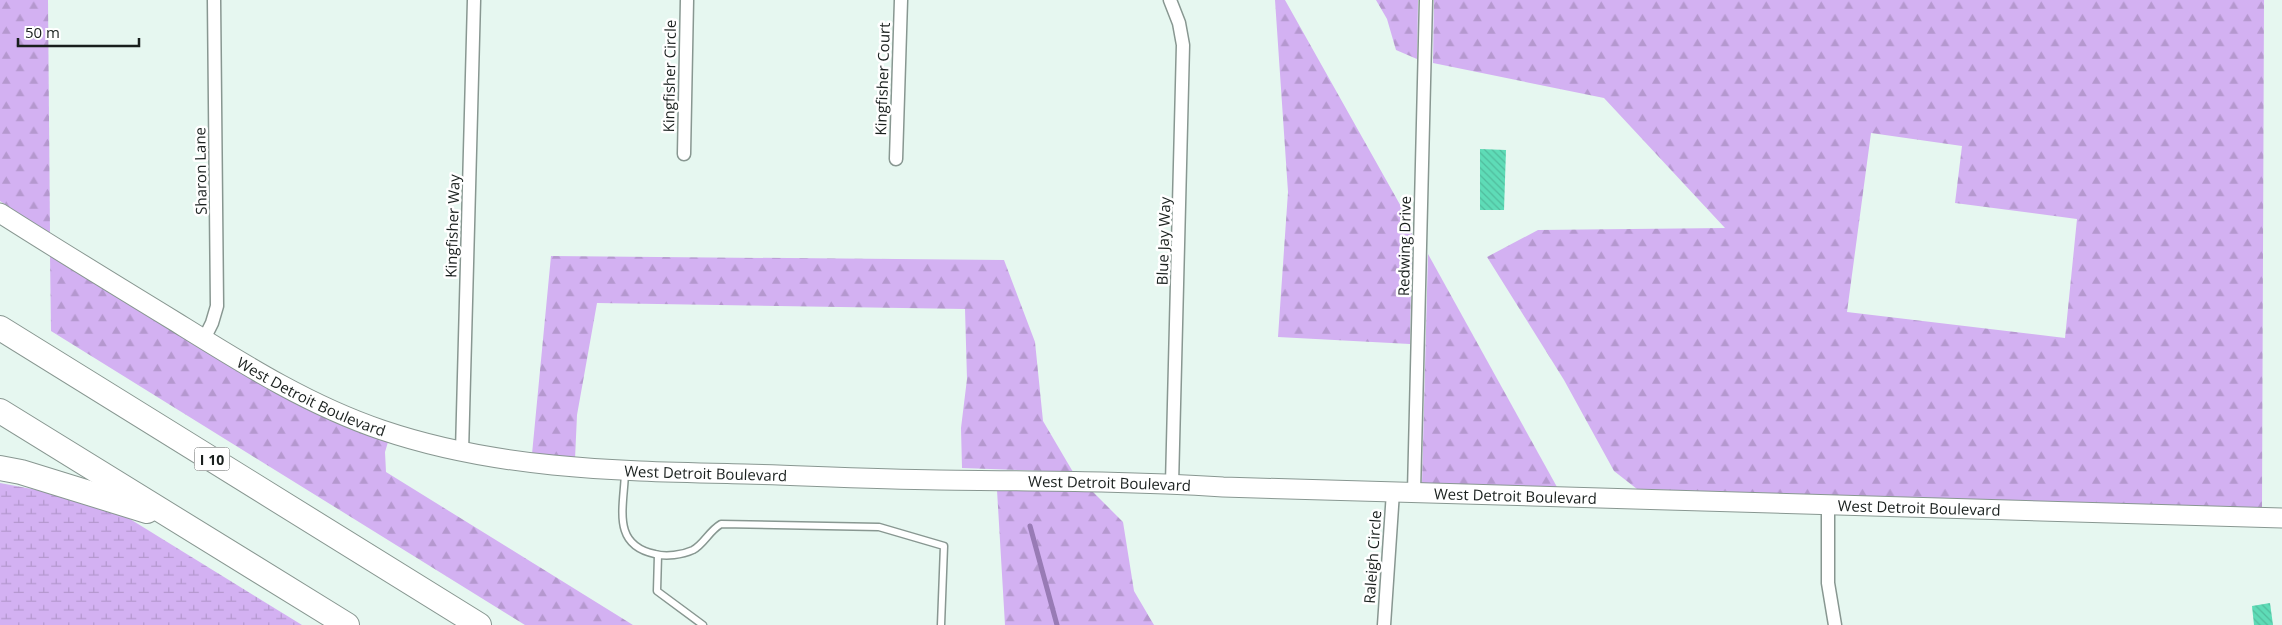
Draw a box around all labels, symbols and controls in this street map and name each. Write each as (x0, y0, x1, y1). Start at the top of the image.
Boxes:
scale bar (18, 15, 139, 47)
street label: Kingfisher Circle (658, 19, 680, 133)
text: 50 m (25, 22, 60, 42)
street label: Kingfisher Court (870, 22, 894, 136)
street label: Sharon Lane (189, 127, 211, 215)
street label: Kingfisher Way (440, 173, 464, 278)
street label: Blue Jay Way (1151, 196, 1175, 286)
street label: Redwing Drive (1393, 196, 1415, 296)
street label: West Detroit Boulevard (234, 352, 388, 441)
road number: I 10 (194, 448, 230, 470)
street label: West Detroit Boulevard (624, 460, 788, 485)
street label: West Detroit Boulevard (1028, 471, 1192, 495)
street label: West Detroit Boulevard (1434, 483, 1597, 508)
street label: West Detroit Boulevard (1837, 495, 2001, 520)
street label: Raleigh Circle (1359, 510, 1385, 604)

